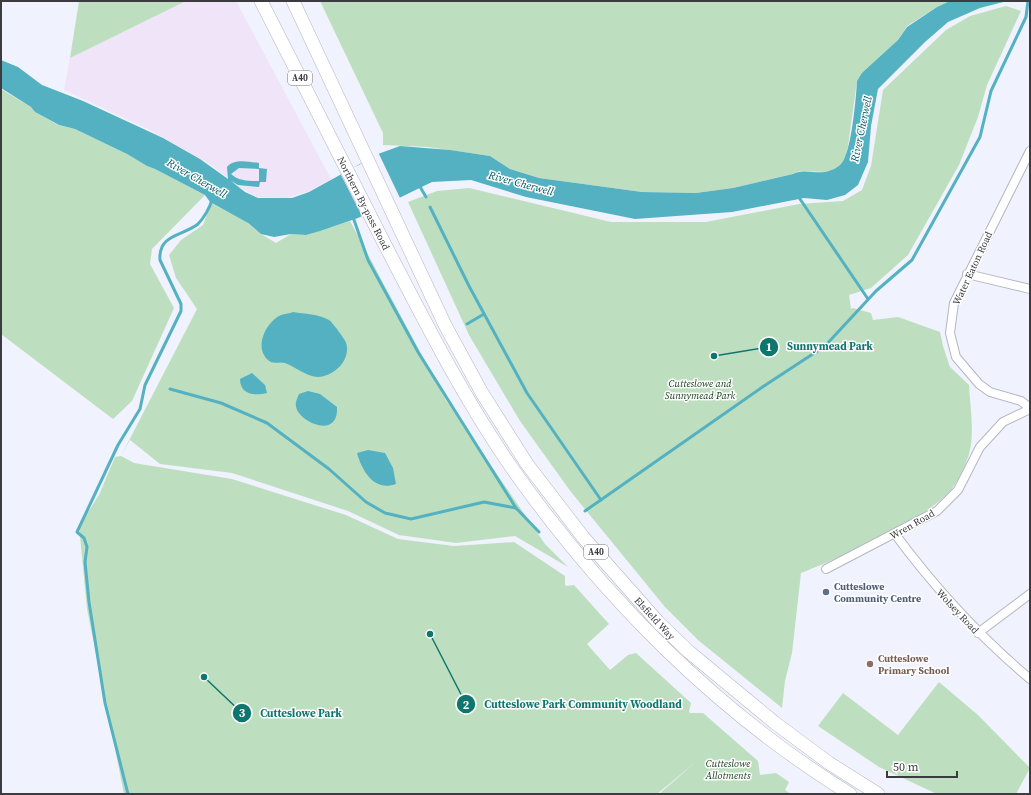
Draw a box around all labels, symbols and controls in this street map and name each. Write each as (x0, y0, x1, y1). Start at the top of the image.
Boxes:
road number: A40 (288, 71, 312, 85)
water label: River Cherwell (847, 94, 876, 164)
street label: Northern By-pass Road (334, 154, 393, 252)
water label: River Cherwell (163, 155, 230, 202)
water label: River Cherwell (486, 167, 556, 200)
street label: Water Eaton Road (950, 229, 995, 307)
callout: Sunnymead Park (759, 335, 881, 358)
text: 1 (766, 339, 772, 355)
text: Sunnymead Park (787, 339, 873, 354)
park label: Cutteslowe and Sunnymead Park (665, 377, 736, 402)
street label: Wren Road (888, 506, 937, 542)
road number: A40 (584, 545, 608, 559)
place label: Cutteslowe Community Centre (834, 580, 921, 605)
street label: Wolsey Road (934, 586, 982, 637)
marker: Cutteslowe Community Centre (821, 587, 831, 597)
street label: Elsfield Way (631, 594, 678, 643)
place label: Cutteslowe Primary School (878, 652, 950, 677)
marker: Cutteslowe Primary School (865, 659, 875, 669)
callout: Cutteslowe Park Community Woodland (456, 693, 690, 716)
text: 2 (463, 697, 470, 713)
text: Cutteslowe Park Community Woodland (484, 697, 682, 712)
callout: Cutteslowe Park (232, 701, 350, 724)
text: 3 (239, 705, 246, 721)
text: Cutteslowe Park (260, 706, 342, 721)
scale bar (887, 753, 957, 779)
park label: Cutteslowe Allotments (705, 757, 751, 782)
text: 50 m (893, 759, 919, 775)

